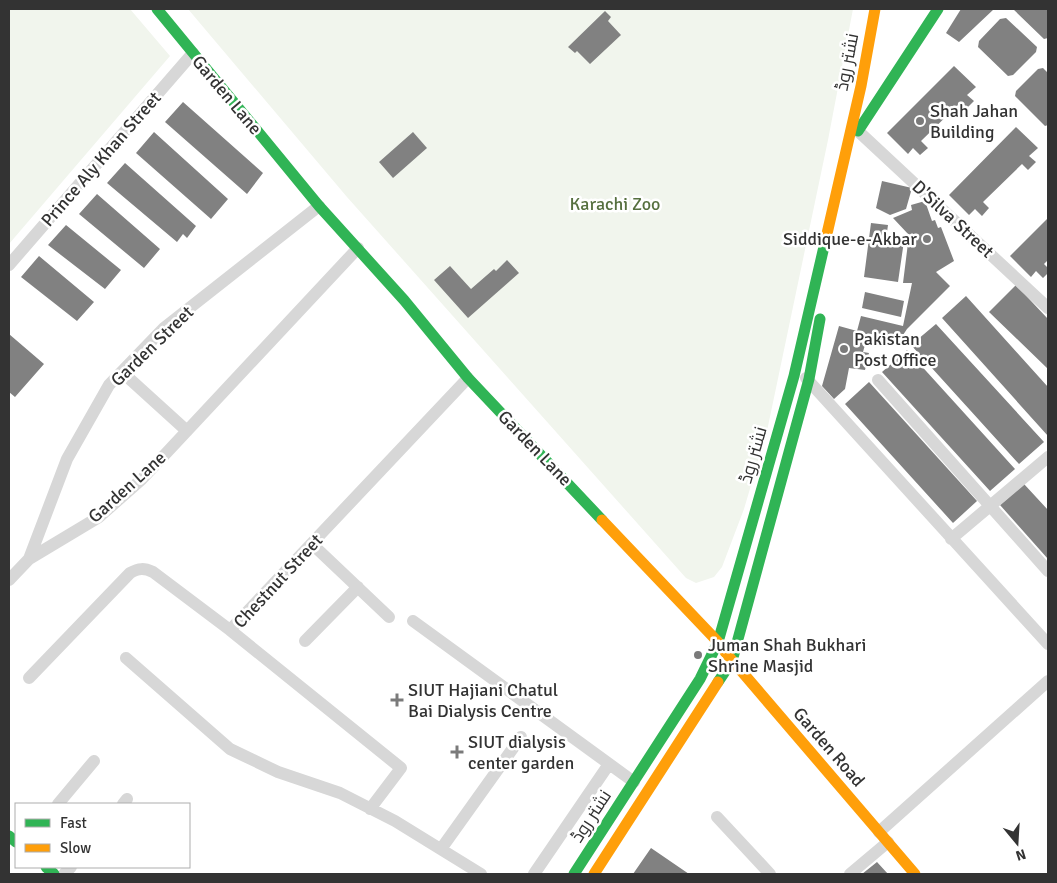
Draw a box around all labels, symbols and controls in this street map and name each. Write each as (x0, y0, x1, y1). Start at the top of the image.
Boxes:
street label: نشتر روڈ (831, 31, 863, 93)
street label: Garden Lane (188, 51, 266, 139)
street label: Prince Aly Khan Street (36, 87, 166, 231)
place label: Shah Jahan Building (930, 100, 1018, 143)
marker: Shah Jahan Building (914, 115, 926, 127)
street label: D'Silva Street (908, 176, 998, 262)
park label: Karachi Zoo (570, 193, 660, 215)
place label: Siddique-e-Akbar (783, 228, 917, 250)
marker: Siddique-e-Akbar (921, 233, 933, 245)
street label: Garden Street (106, 301, 198, 391)
place label: Pakistan Post Office (854, 328, 936, 371)
marker: Pakistan Post Office (838, 343, 850, 355)
street label: Garden Lane (494, 406, 576, 490)
street label: نشتر روڈ (734, 424, 772, 486)
street label: Garden Lane (84, 446, 170, 528)
street label: Chestnut Street (229, 529, 327, 633)
place label: Juman Shah Bukhari Shrine Masjid (708, 634, 866, 677)
marker: Juman Shah Bukhari Shrine Masjid (692, 649, 704, 661)
place label: SIUT Hajiani Chatul Bai Dialysis Centre (408, 679, 558, 722)
marker: SIUT Hajiani Chatul Bai Dialysis Centre (390, 693, 404, 707)
street label: Garden Road (789, 703, 869, 791)
place label: SIUT dialysis center garden (468, 731, 574, 774)
marker: SIUT dialysis center garden (450, 745, 464, 759)
street label: نشتر روڈ (566, 786, 616, 846)
legend (15, 803, 190, 868)
text: Fast (60, 814, 87, 832)
north arrow (992, 818, 1042, 868)
text: Slow (60, 839, 91, 857)
text: N (1014, 845, 1028, 864)

